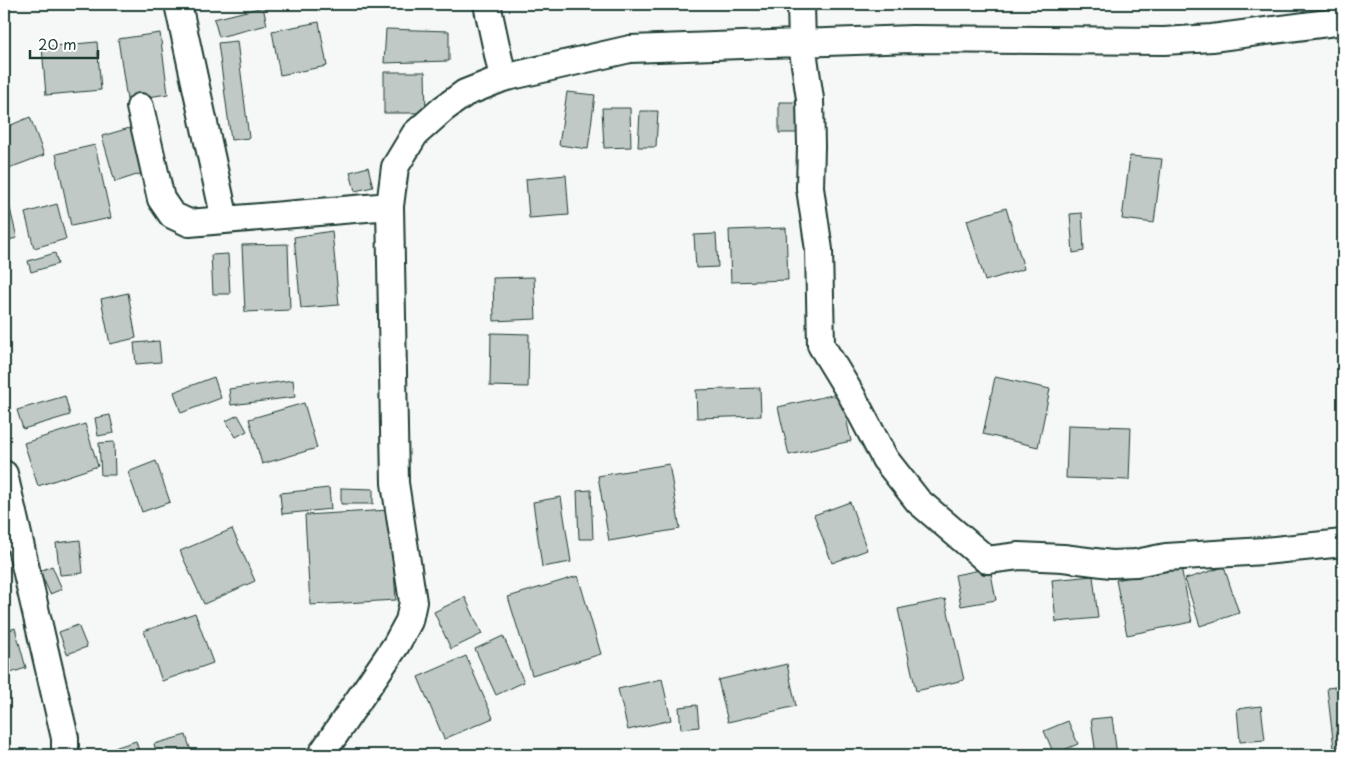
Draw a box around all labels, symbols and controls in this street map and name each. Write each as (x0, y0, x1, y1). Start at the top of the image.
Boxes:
scale bar (30, 28, 98, 60)
text: 20 m (38, 32, 77, 55)

